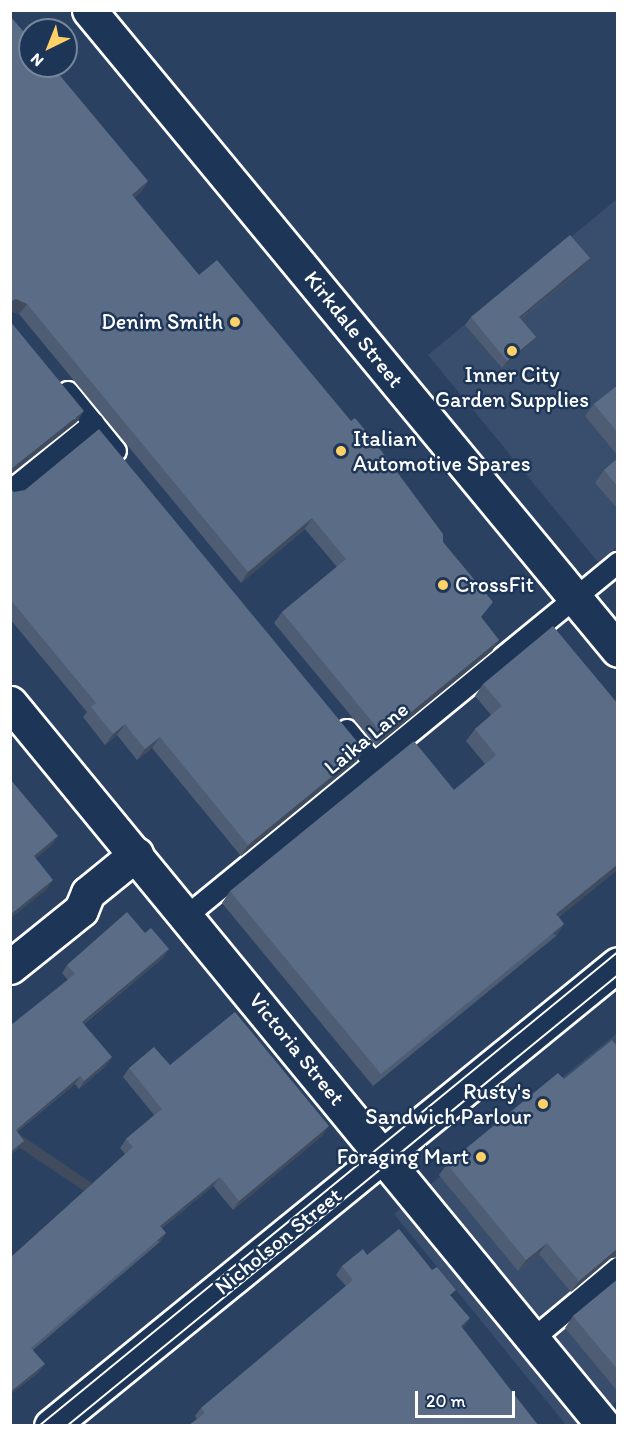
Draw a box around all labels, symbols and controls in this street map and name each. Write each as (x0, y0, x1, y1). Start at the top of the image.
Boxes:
north arrow (18, 18, 78, 78)
text: N (26, 49, 47, 71)
street label: Kirkdale Street (299, 265, 409, 393)
place label: Denim Smith (101, 309, 223, 335)
marker: Denim Smith (228, 315, 242, 329)
marker: Inner City Garden Supplies (505, 344, 519, 358)
place label: Inner City Garden Supplies (435, 361, 589, 412)
place label: Italian Automotive Spares (353, 425, 531, 476)
marker: Italian Automotive Spares (334, 444, 348, 458)
place label: CrossFit (455, 572, 534, 598)
marker: CrossFit (436, 578, 450, 592)
street label: Laika Lane (318, 696, 414, 780)
street label: Victoria Street (244, 987, 350, 1111)
place label: Rusty's Sandwich Parlour (365, 1078, 531, 1130)
marker: Rusty's Sandwich Parlour (536, 1097, 550, 1111)
place label: Foraging Mart (336, 1144, 469, 1170)
marker: Foraging Mart (474, 1150, 488, 1164)
street label: Nicholson Street (209, 1182, 347, 1300)
scale bar (418, 1379, 518, 1417)
text: 20 m (426, 1390, 466, 1412)

